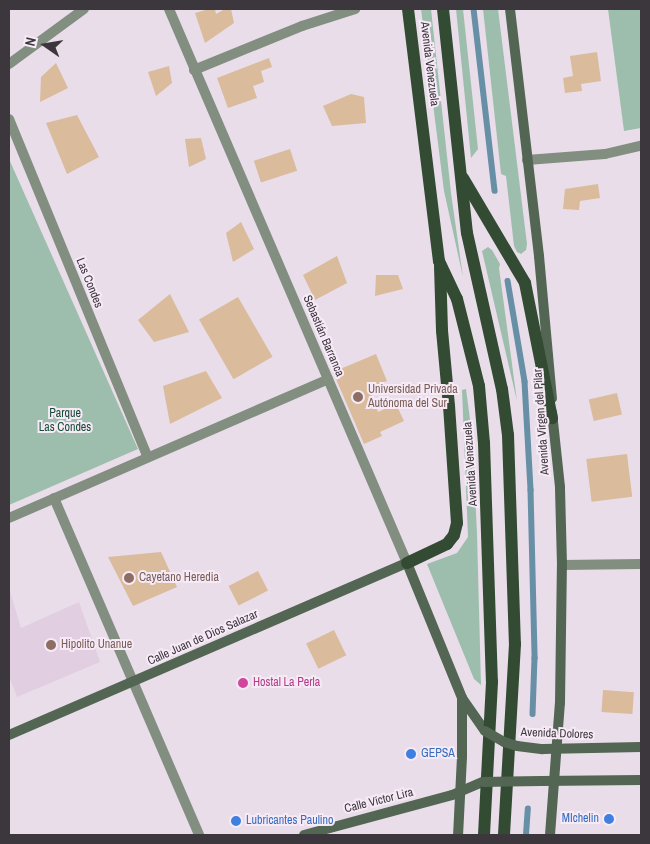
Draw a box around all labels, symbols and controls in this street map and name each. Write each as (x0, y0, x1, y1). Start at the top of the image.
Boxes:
north arrow (20, 20, 70, 70)
street label: Avenida Venezuela (417, 21, 441, 107)
text: N (21, 36, 40, 48)
street label: Las Condes (72, 256, 106, 310)
street label: Sebastián Barranca (299, 293, 347, 379)
street label: Avenida Virgen del Pilar (531, 368, 553, 476)
place label: Universidad Privada Autónoma del Sur (368, 383, 458, 411)
marker: Universidad Privada Autónoma del Sur (352, 391, 364, 403)
park label: Parque Las Condes (39, 407, 91, 435)
street label: Avenida Venezuela (461, 421, 481, 507)
place label: Cayetano Heredia (139, 571, 219, 585)
marker: Cayetano Heredia (123, 572, 135, 584)
street label: Calle Juan de Dios Salazar (146, 607, 260, 669)
place label: Hipolito Unanue (61, 638, 132, 652)
marker: Hipolito Unanue (45, 639, 57, 651)
place label: Hostal La Perla (253, 676, 320, 690)
marker: Hostal La Perla (237, 677, 249, 689)
street label: Avenida Dolores (520, 726, 594, 742)
place label: GEPSA (421, 747, 455, 761)
marker: GEPSA (405, 748, 417, 760)
street label: Calle Víctor Lira (343, 786, 415, 816)
place label: MIchelin (562, 812, 599, 826)
marker: MIchelin (603, 813, 615, 825)
place label: Lubricantes Paulino (246, 814, 334, 828)
marker: Lubricantes Paulino (230, 815, 242, 827)

